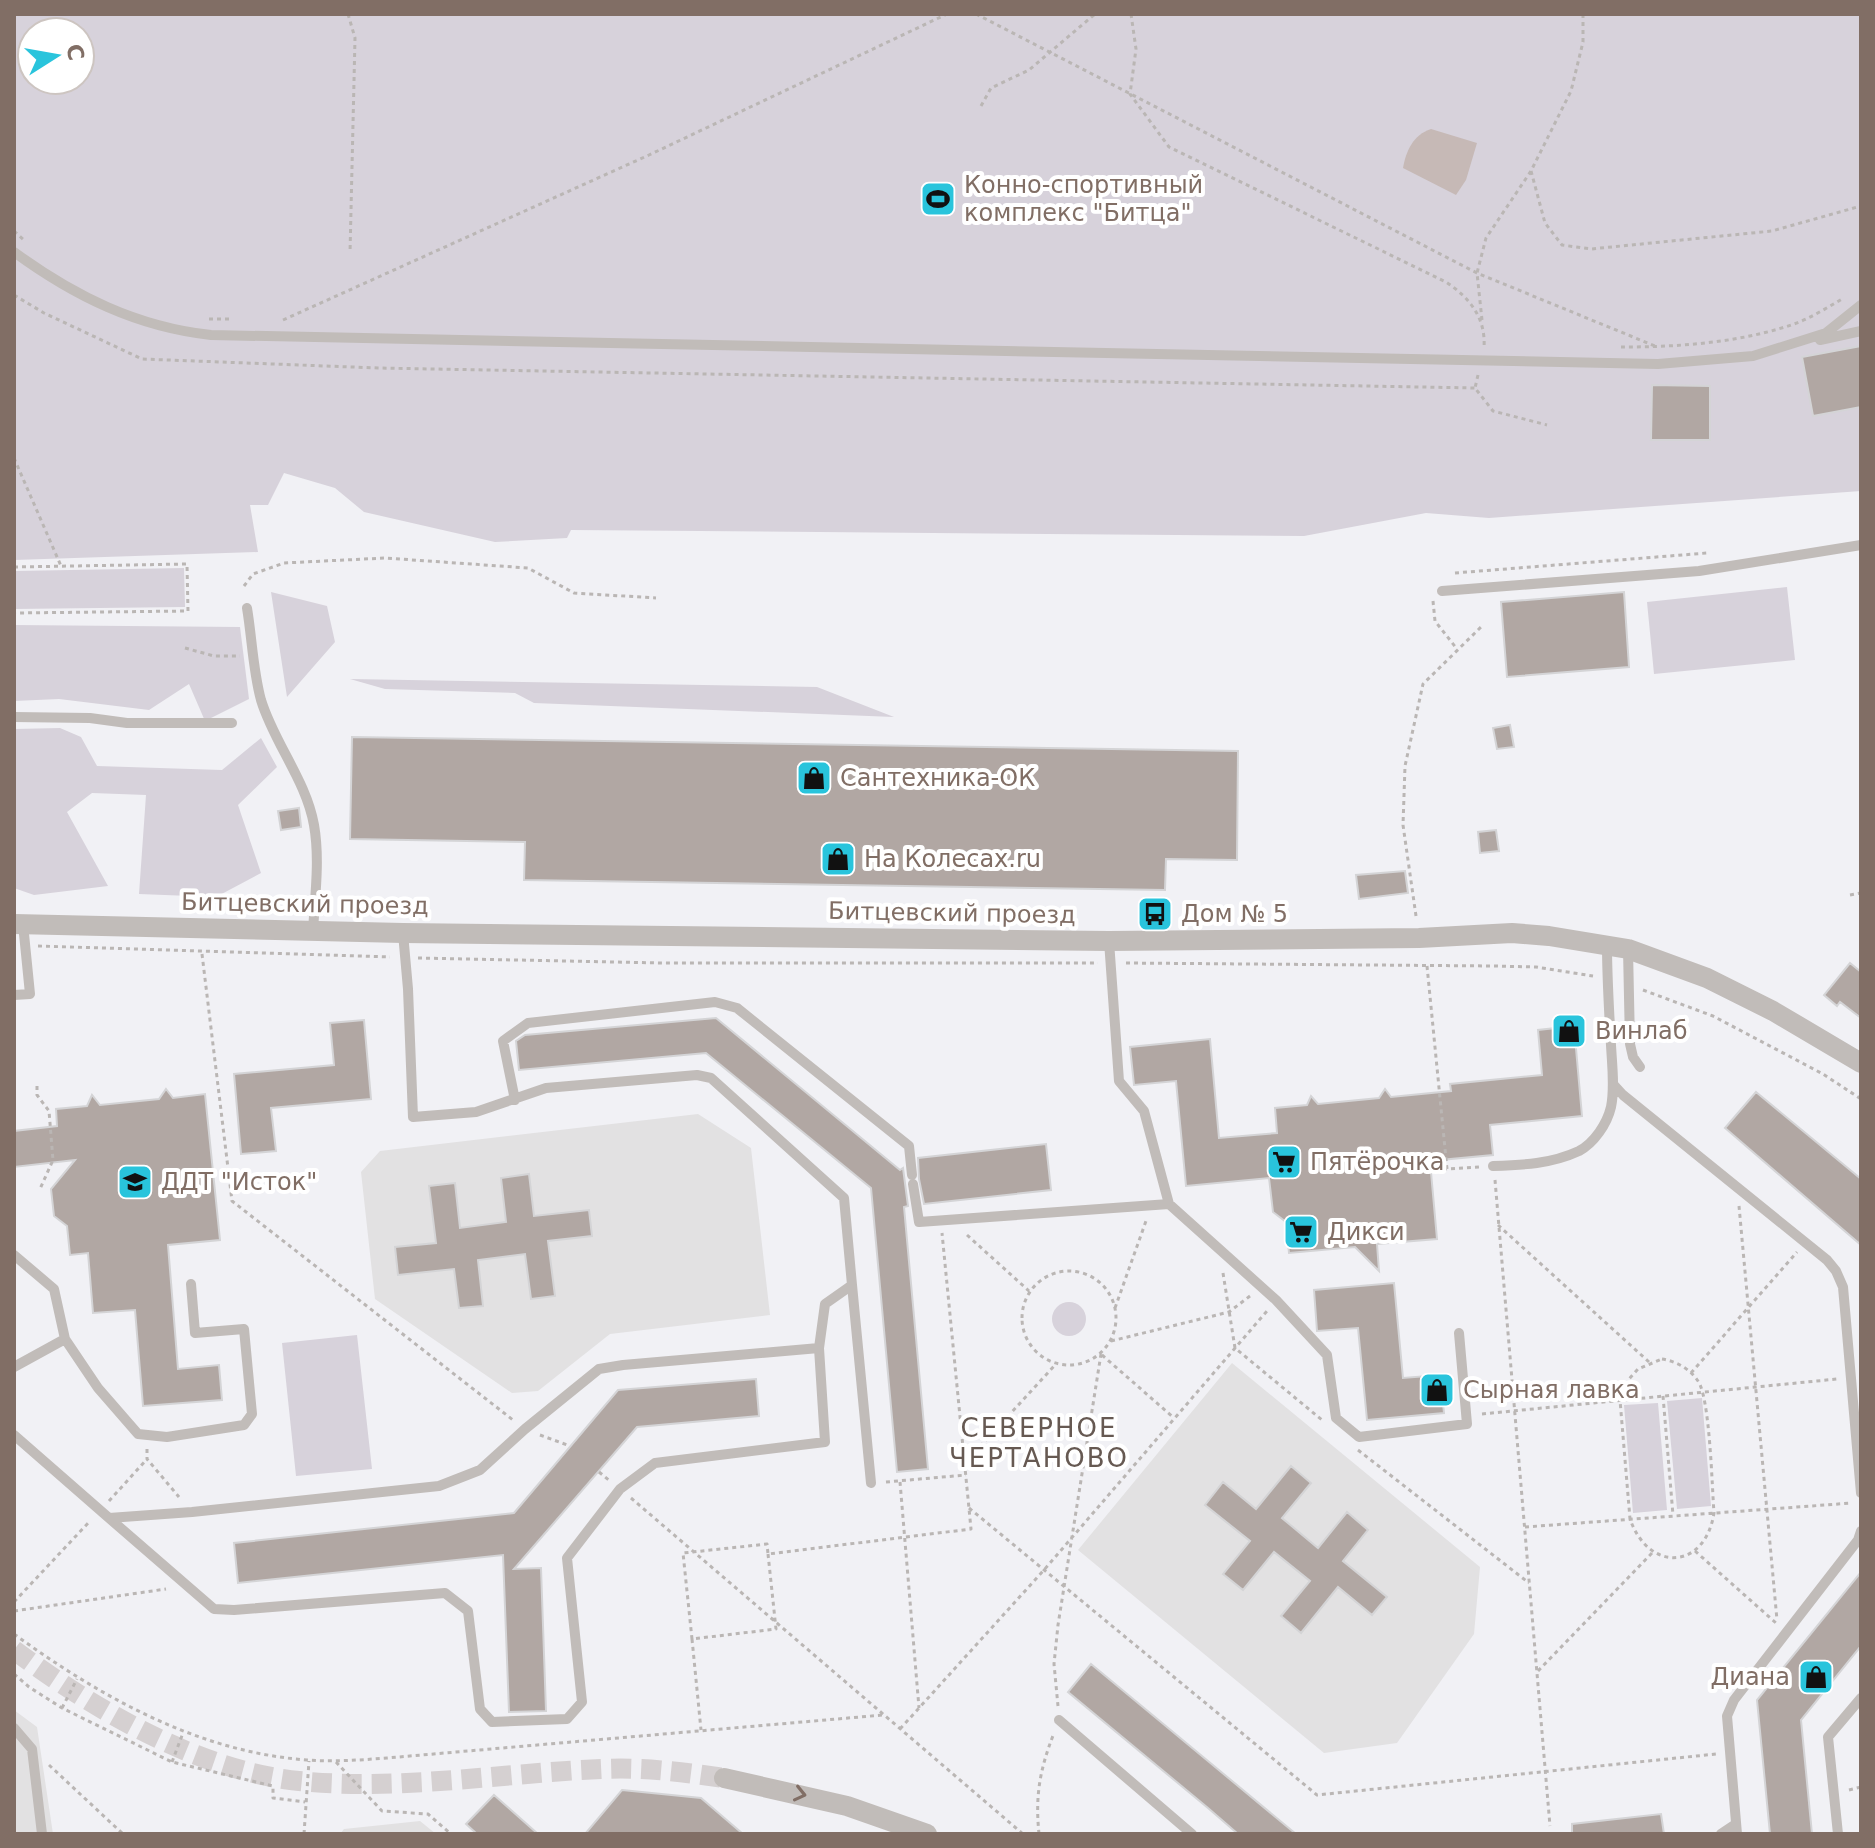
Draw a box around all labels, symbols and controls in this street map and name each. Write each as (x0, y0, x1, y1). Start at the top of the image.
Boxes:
north arrow (16, 16, 96, 96)
text: С (61, 42, 89, 63)
place label: Конно-спортивный комплекс "Битца" (964, 171, 1203, 227)
sports icon: Конно-спортивный комплекс "Битца" (919, 180, 957, 218)
shop icon: Сантехника-ОК (795, 759, 833, 797)
place label: Сантехника-ОК (840, 764, 1035, 792)
shop icon: На Колесах.ru (819, 840, 857, 878)
place label: На Колесах.ru (864, 845, 1041, 873)
street label: Битцевский проезд (181, 888, 429, 920)
bus stop icon: Дом № 5 (1136, 895, 1174, 933)
street label: Битцевский проезд (828, 897, 1076, 929)
place label: Дом № 5 (1181, 900, 1288, 928)
shop icon: Винлаб (1550, 1012, 1588, 1050)
place label: Винлаб (1595, 1017, 1688, 1045)
supermarket icon: Пятёрочка (1265, 1143, 1303, 1181)
place label: Пятёрочка (1310, 1148, 1445, 1176)
school or university icon: ДДТ "Исток" (116, 1163, 154, 1201)
place label: ДДТ "Исток" (161, 1168, 317, 1196)
supermarket icon: Дикси (1282, 1213, 1320, 1251)
place label: Дикси (1327, 1218, 1405, 1246)
shop icon: Сырная лавка (1418, 1371, 1456, 1409)
place label: Сырная лавка (1463, 1376, 1640, 1404)
district label: СЕВЕРНОЕ ЧЕРТАНОВО (949, 1413, 1129, 1473)
shop icon: Диана (1797, 1658, 1835, 1696)
place label: Диана (1711, 1663, 1790, 1691)
one-way arrow (792, 1785, 806, 1802)

